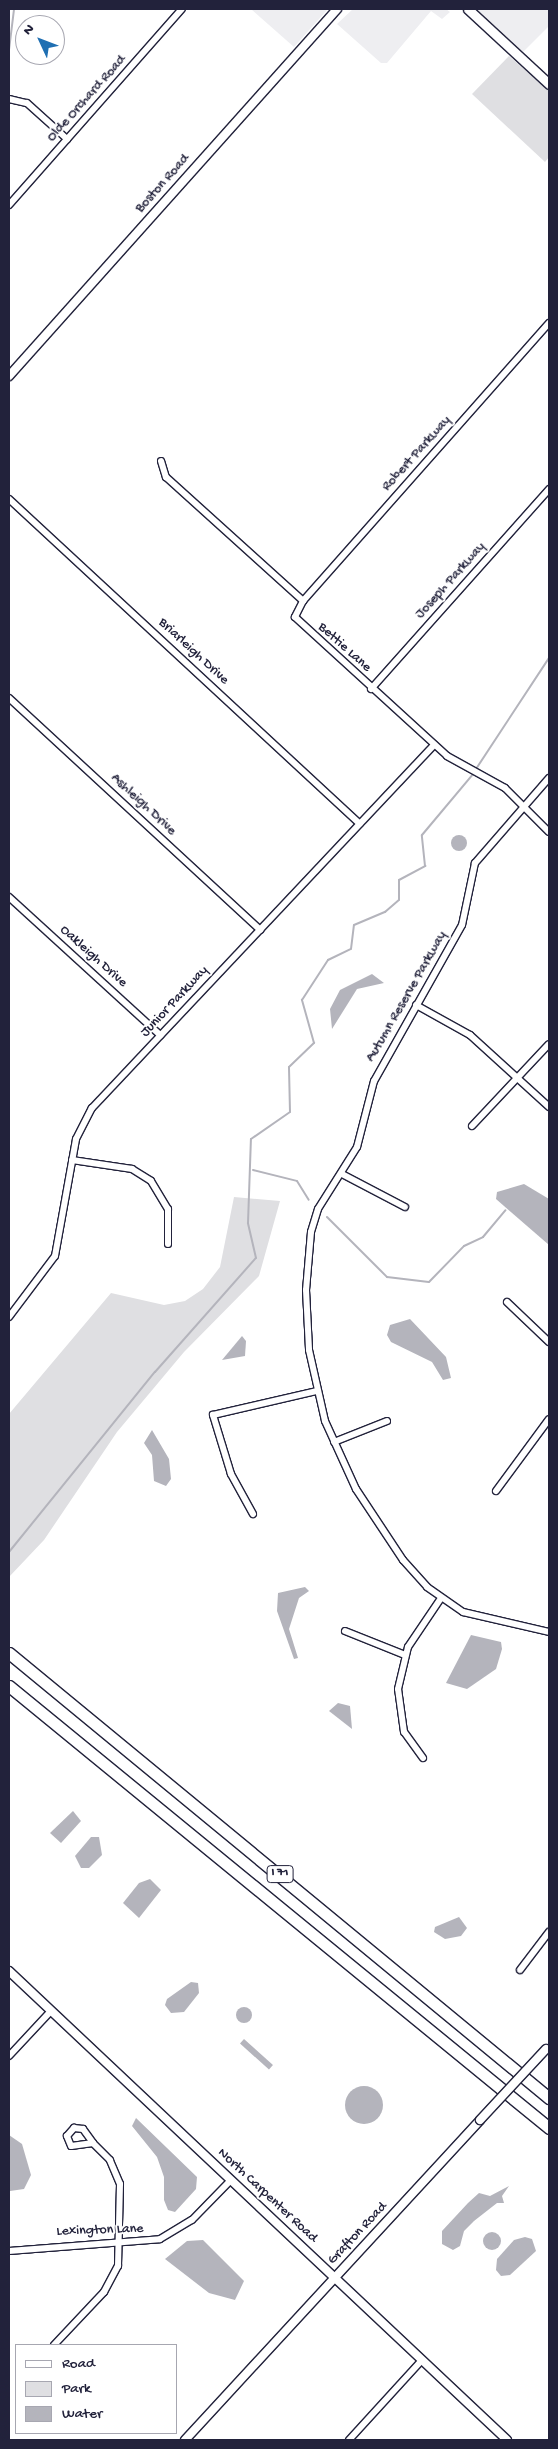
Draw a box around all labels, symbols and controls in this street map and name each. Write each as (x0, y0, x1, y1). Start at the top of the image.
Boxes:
north arrow (15, 15, 65, 65)
text: N (20, 21, 39, 39)
street label: Olde Orchard Road (44, 52, 130, 146)
street label: Boston Road (132, 151, 194, 217)
street label: Robert Parkway (379, 413, 455, 495)
street label: Joseph Parkway (412, 539, 490, 623)
street label: Briarleigh Drive (154, 615, 232, 689)
street label: Bettie Lane (314, 620, 374, 676)
street label: Ashleigh Drive (107, 770, 179, 840)
street label: Oakleigh Drive (56, 922, 130, 992)
street label: Autumn Reserve Parkway (363, 929, 451, 1065)
street label: Junior Parkway (138, 963, 212, 1041)
road number: I 71 (266, 1865, 294, 1884)
street label: North Carpenter Road (213, 2145, 321, 2247)
street label: Grafton Road (325, 2199, 391, 2269)
street label: Lexington Lane (56, 2221, 144, 2241)
legend (15, 2344, 178, 2434)
text: Road (62, 2355, 95, 2373)
text: Park (62, 2380, 91, 2398)
text: Water (62, 2405, 102, 2423)

